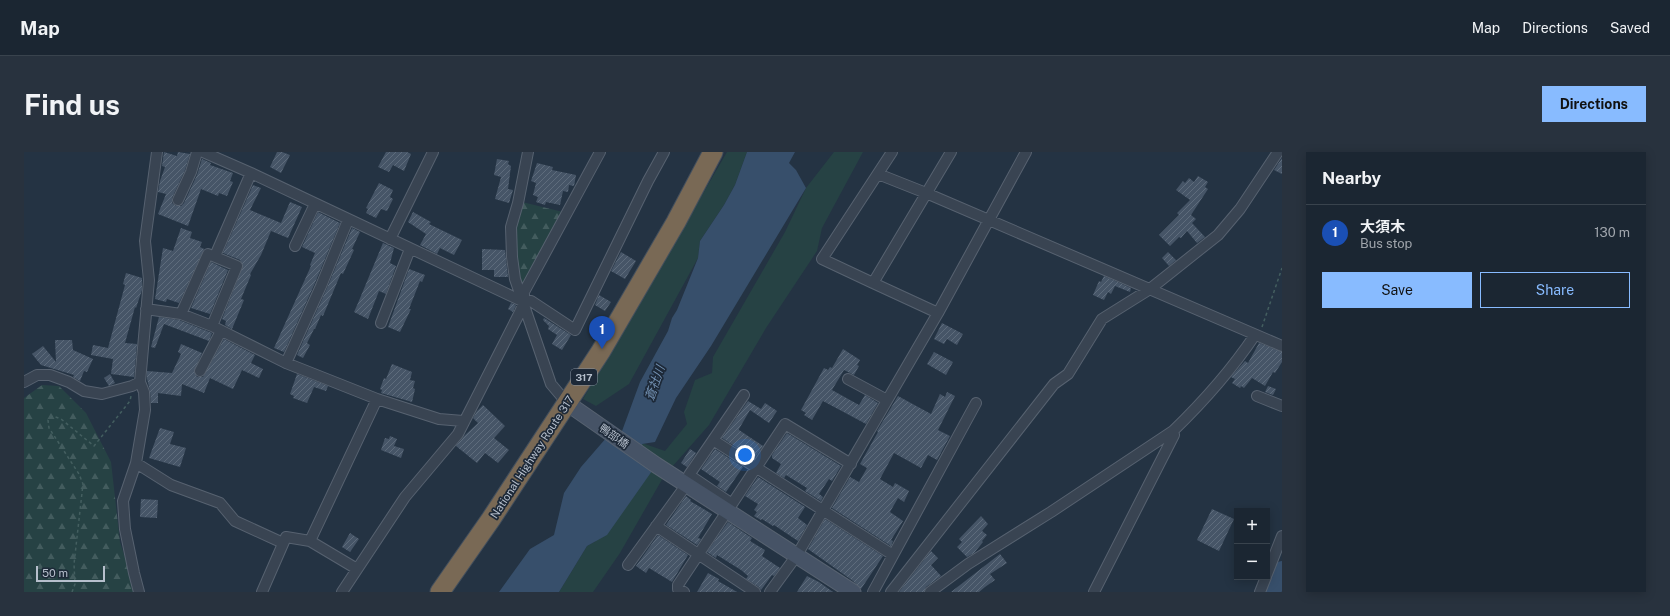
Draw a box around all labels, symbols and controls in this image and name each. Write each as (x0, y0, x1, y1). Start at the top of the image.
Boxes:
text: Map (20, 17, 60, 39)
text: Map (1472, 20, 1500, 36)
text: Directions (1522, 20, 1588, 36)
text: Saved (1610, 20, 1650, 36)
button: Directions (1542, 86, 1646, 122)
text: Find us (24, 88, 120, 121)
text: Nearby (1322, 168, 1381, 188)
text: 大須木 (1360, 218, 1405, 235)
text: 1 (1332, 225, 1338, 240)
text: 130 m (1594, 225, 1630, 240)
text: Bus stop (1360, 236, 1412, 251)
button: Save (1322, 272, 1472, 308)
button: Share (1480, 272, 1630, 308)
pin: 1 (589, 316, 615, 349)
water label: 蒼社川 (643, 362, 668, 402)
road number: 317 (571, 369, 597, 385)
street label: National Highway Route 317 (488, 393, 576, 520)
street label: 鴨部橋 (597, 422, 631, 450)
your location (735, 445, 755, 465)
map controls (1234, 508, 1270, 580)
button: + (1234, 508, 1270, 544)
button: − (1234, 544, 1270, 580)
scale bar (36, 564, 105, 583)
text: 50 m (42, 567, 68, 579)

